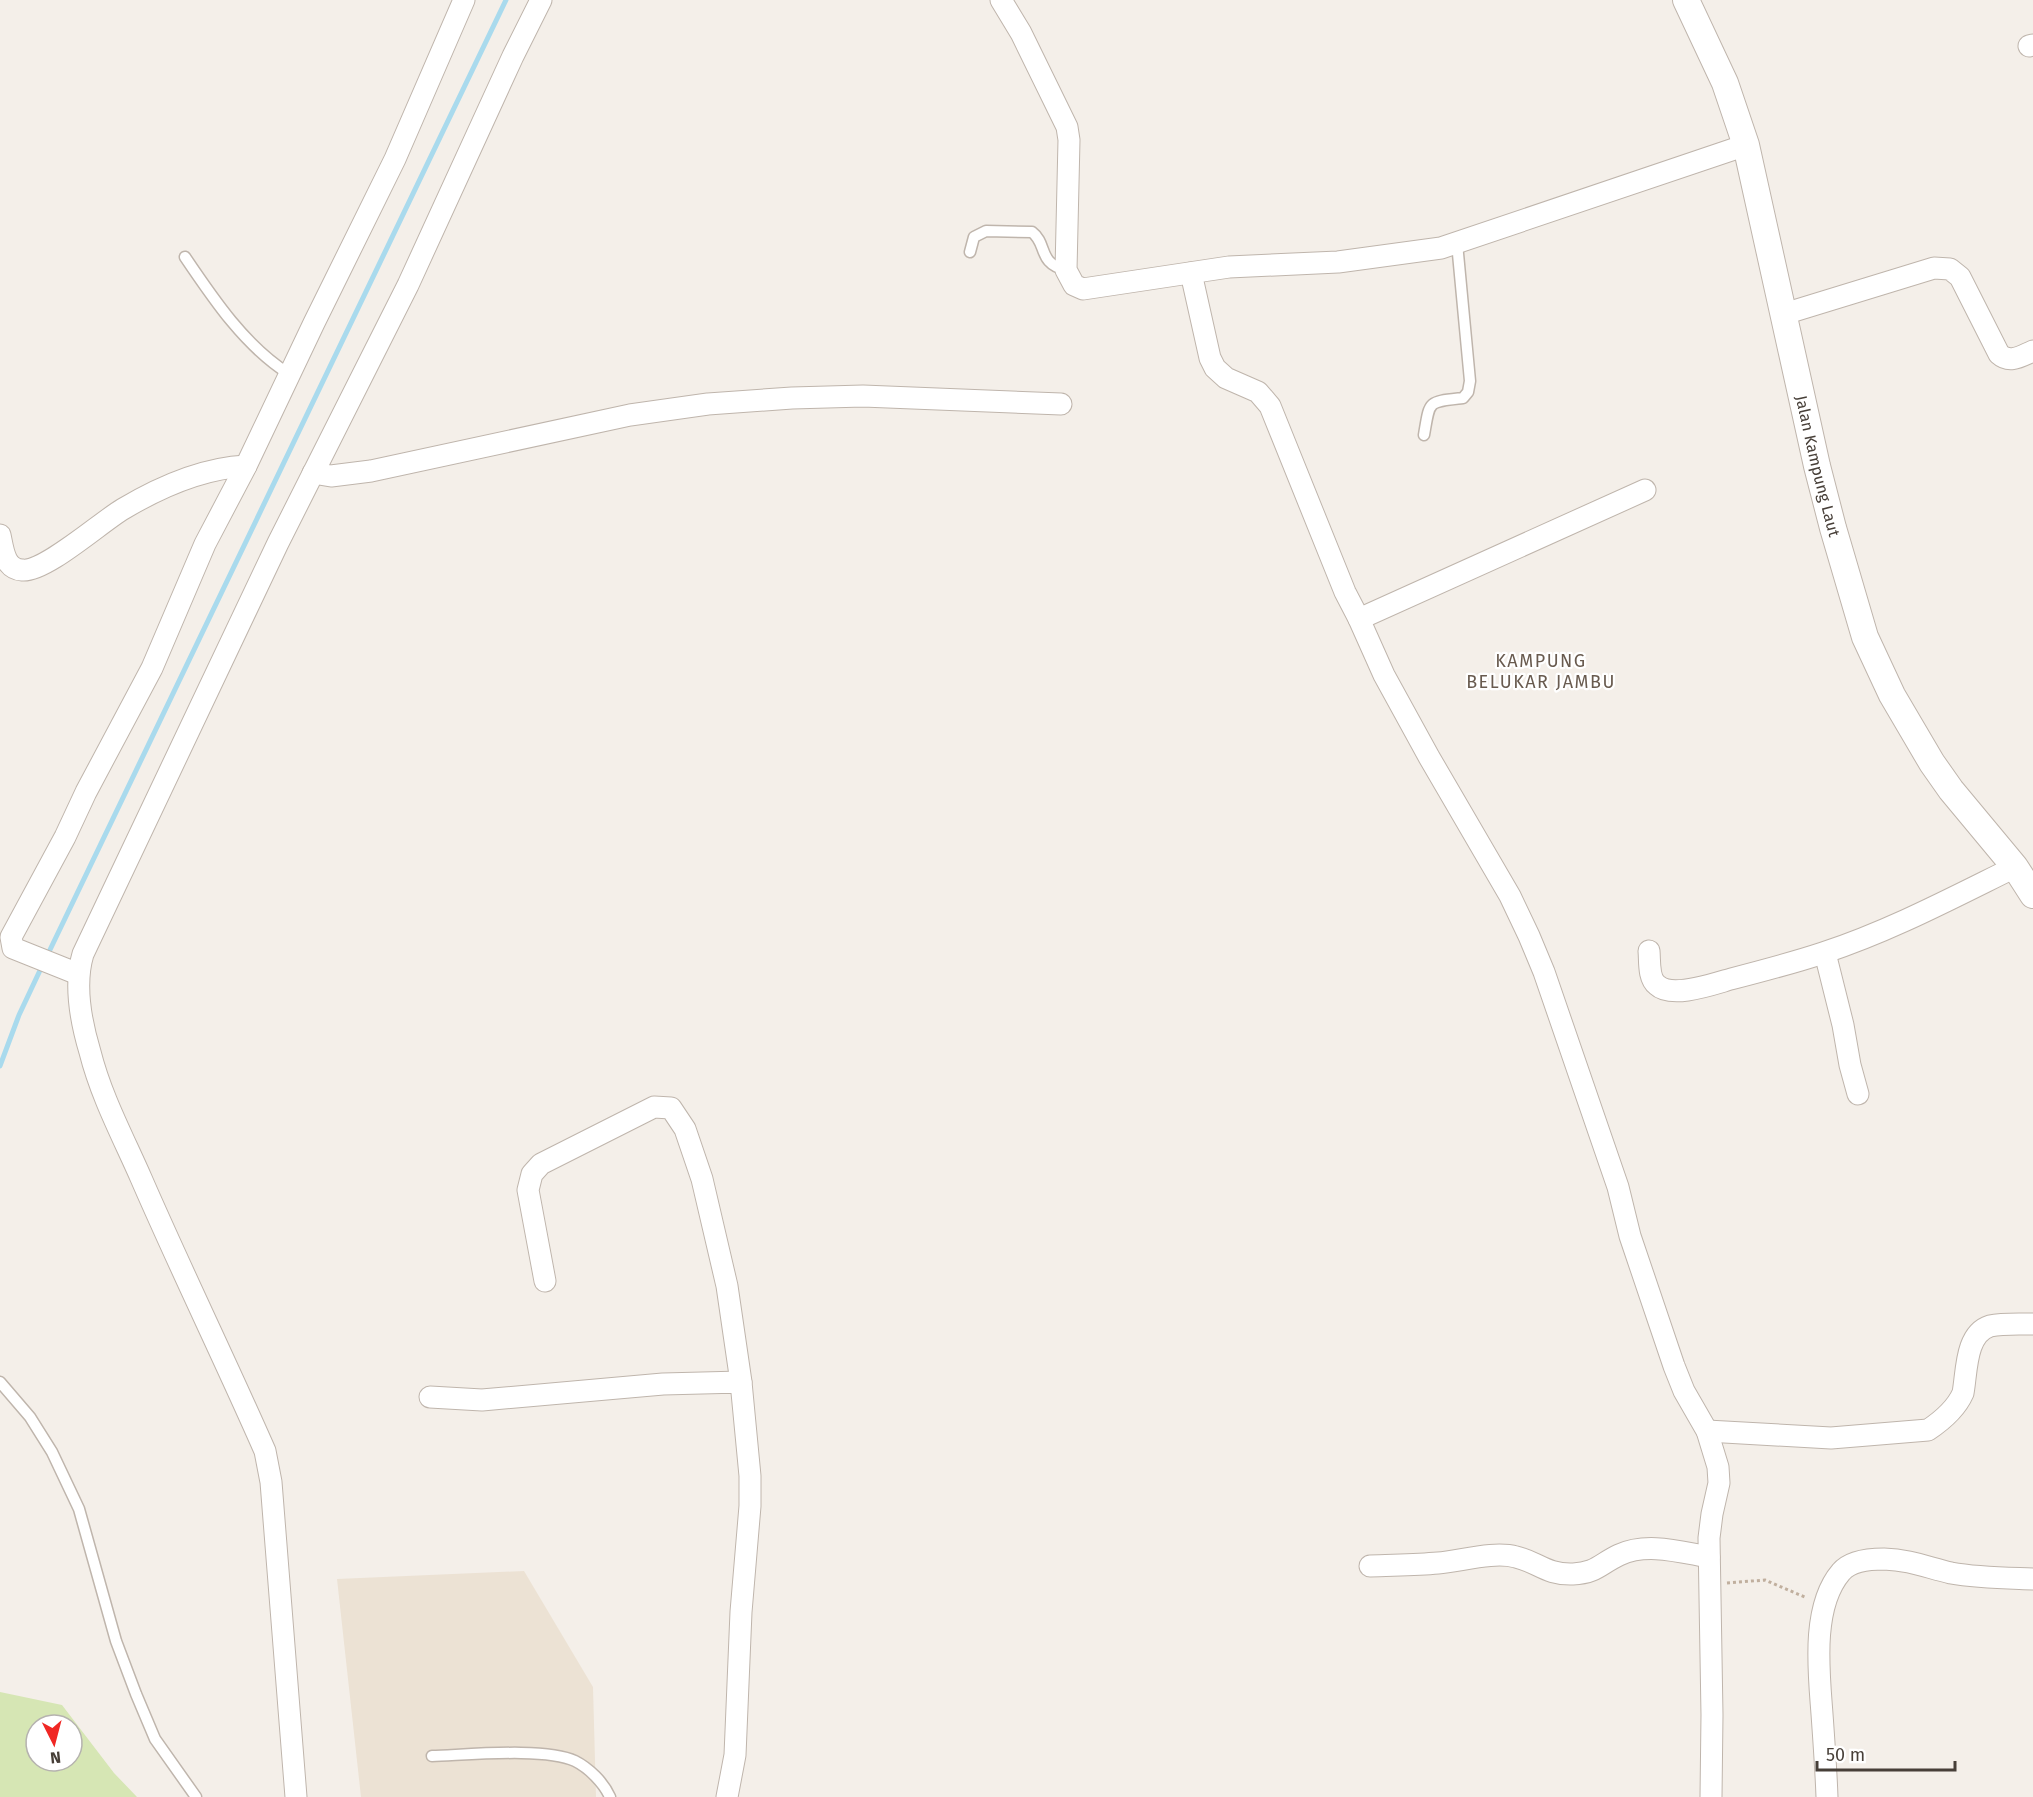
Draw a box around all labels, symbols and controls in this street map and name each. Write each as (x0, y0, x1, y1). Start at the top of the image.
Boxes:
street label: Jalan Kampung Laut (1792, 394, 1844, 539)
district label: KAMPUNG BELUKAR JAMBU (1466, 650, 1616, 693)
north arrow (24, 1713, 84, 1773)
scale bar (1817, 1734, 1955, 1772)
text: 50 m (1826, 1744, 1865, 1766)
text: N (49, 1747, 62, 1767)

